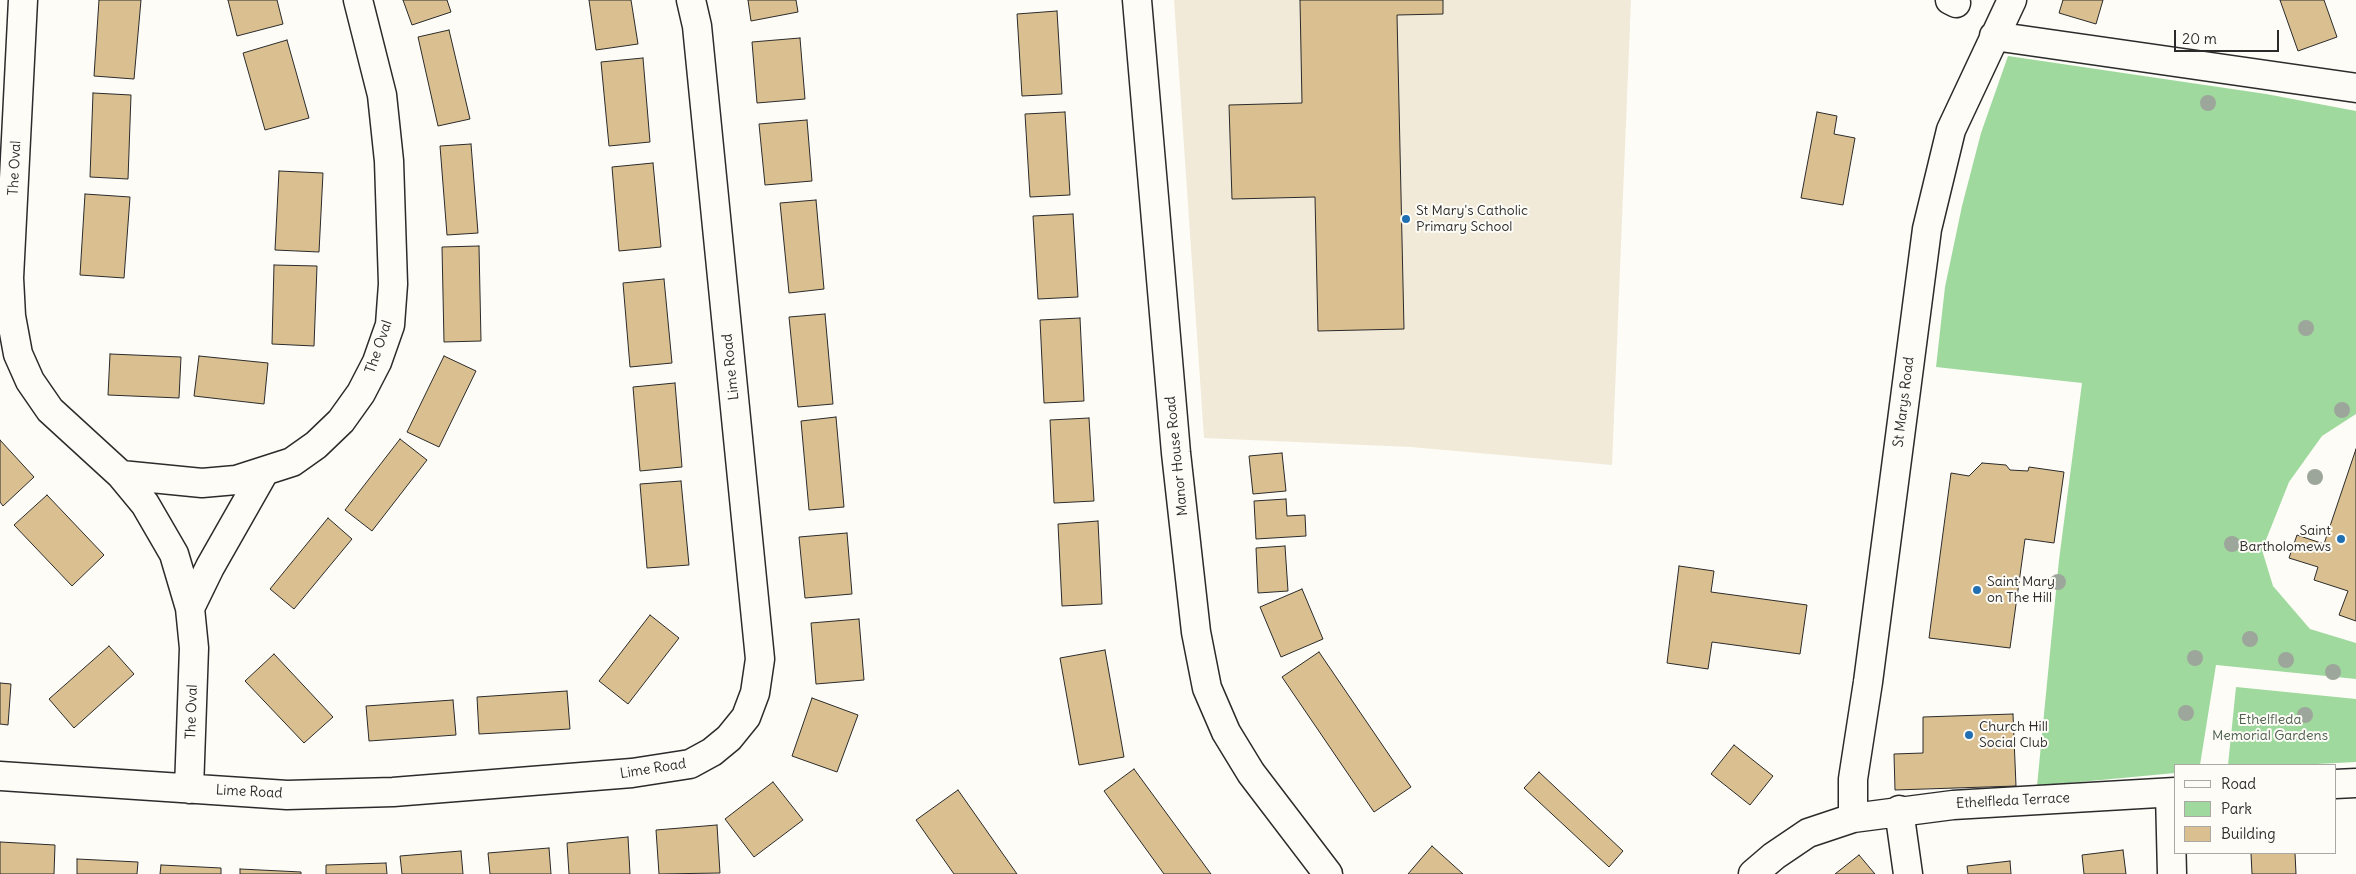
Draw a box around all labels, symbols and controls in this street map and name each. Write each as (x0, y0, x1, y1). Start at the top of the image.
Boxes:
scale bar (2176, 20, 2281, 52)
text: 20 m (2182, 29, 2217, 48)
street label: The Oval (5, 140, 25, 196)
place label: St Mary's Catholic Primary School (1416, 203, 1528, 236)
marker: St Mary's Catholic Primary School (1400, 213, 1412, 225)
street label: The Oval (362, 318, 396, 376)
street label: Lime Road (719, 333, 743, 401)
street label: St Marys Road (1890, 356, 1918, 448)
street label: Manor House Road (1162, 395, 1192, 517)
place label: Saint Bartholomews (2239, 523, 2331, 556)
marker: Saint Bartholomews (2335, 533, 2347, 545)
place label: Saint Mary on The Hill (1987, 574, 2055, 606)
marker: Saint Mary on The Hill (1971, 584, 1983, 596)
street label: The Oval (183, 684, 201, 740)
park label: Ethelfleda Memorial Gardens (2212, 712, 2328, 744)
place label: Church Hill Social Club (1979, 719, 2048, 752)
marker: Church Hill Social Club (1963, 729, 1975, 741)
street label: Lime Road (619, 755, 687, 783)
legend (2174, 764, 2336, 854)
text: Road (2221, 774, 2256, 793)
street label: Lime Road (215, 782, 283, 802)
street label: Ethelfleda Terrace (1956, 790, 2070, 812)
text: Park (2221, 799, 2252, 818)
text: Building (2221, 824, 2276, 843)

